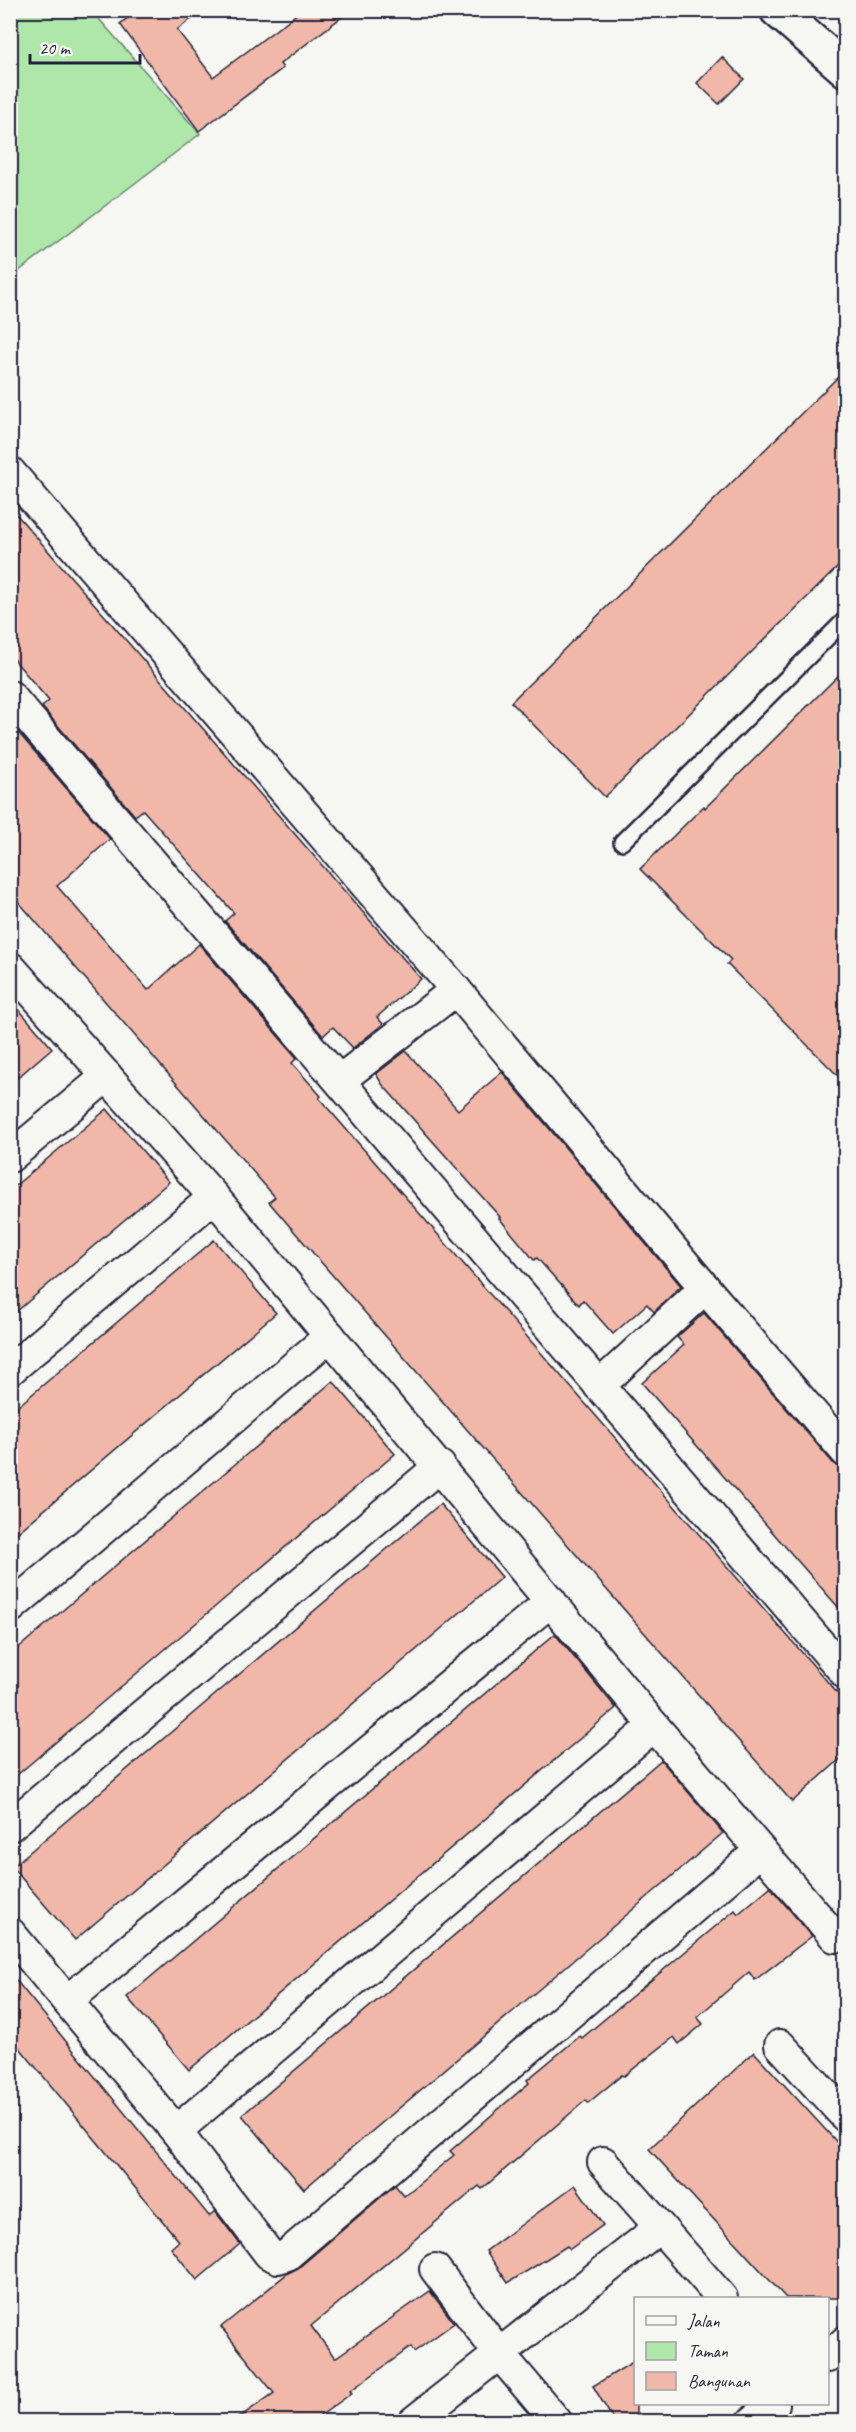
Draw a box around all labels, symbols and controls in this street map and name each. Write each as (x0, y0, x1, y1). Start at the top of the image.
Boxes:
scale bar (30, 27, 140, 65)
text: 20 m (39, 37, 72, 59)
legend (634, 2297, 829, 2405)
text: Jalan (687, 2310, 720, 2332)
text: Taman (688, 2340, 729, 2362)
text: Bangunan (688, 2370, 751, 2392)

